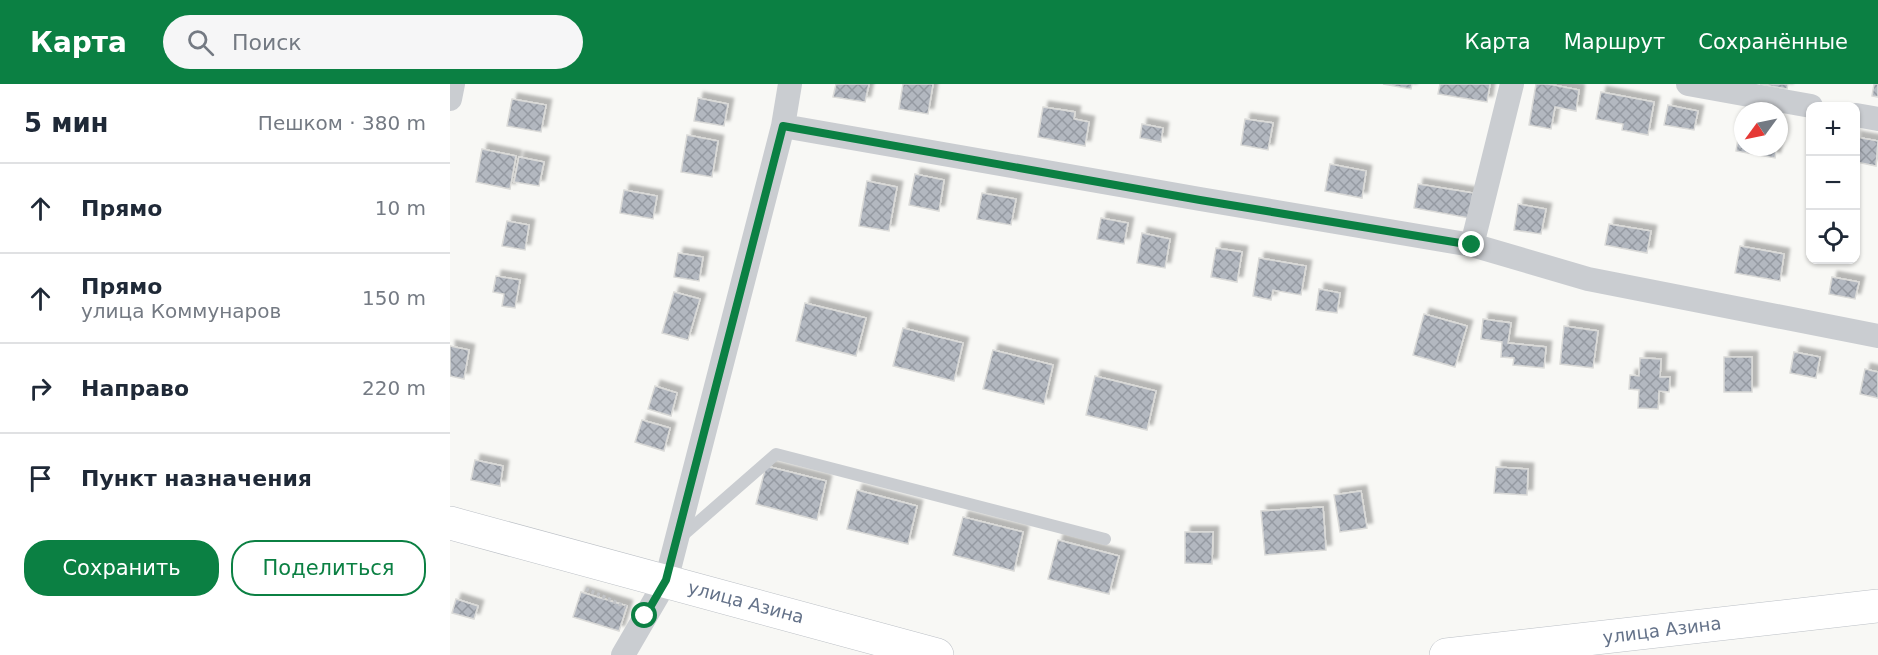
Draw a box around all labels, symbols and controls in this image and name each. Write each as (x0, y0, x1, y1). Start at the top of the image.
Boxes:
search box (163, 15, 583, 69)
text: Карта (30, 26, 127, 59)
icon: search (184, 26, 217, 59)
text: Поиск (232, 30, 302, 55)
text: Карта (1465, 30, 1531, 54)
text: Маршрут (1564, 30, 1665, 54)
text: Сохранённые (1698, 30, 1848, 54)
north arrow (1734, 102, 1788, 156)
map controls (1806, 102, 1860, 264)
button: + (1806, 102, 1860, 156)
text: 5 мин (24, 108, 109, 138)
text: Пешком · 380 m (258, 111, 426, 135)
button: − (1806, 156, 1860, 210)
icon: ahead (24, 192, 57, 225)
text: Прямо (81, 196, 162, 221)
text: 10 m (375, 196, 426, 220)
button: locate (1806, 210, 1860, 264)
route end (1458, 231, 1484, 257)
text: Прямо (81, 274, 162, 299)
icon: ahead (24, 282, 57, 315)
text: 150 m (362, 286, 426, 310)
text: улица Коммунаров (81, 299, 281, 323)
icon: right (24, 372, 57, 405)
text: Направо (81, 376, 189, 401)
text: 220 m (362, 376, 426, 400)
icon: arrive (24, 462, 57, 495)
text: Пункт назначения (81, 466, 312, 491)
button: Сохранить (24, 540, 219, 596)
button: Поделиться (231, 540, 426, 596)
street label: улица Азина (686, 576, 806, 628)
route start (631, 602, 657, 628)
street label: улица Азина (1602, 612, 1722, 648)

